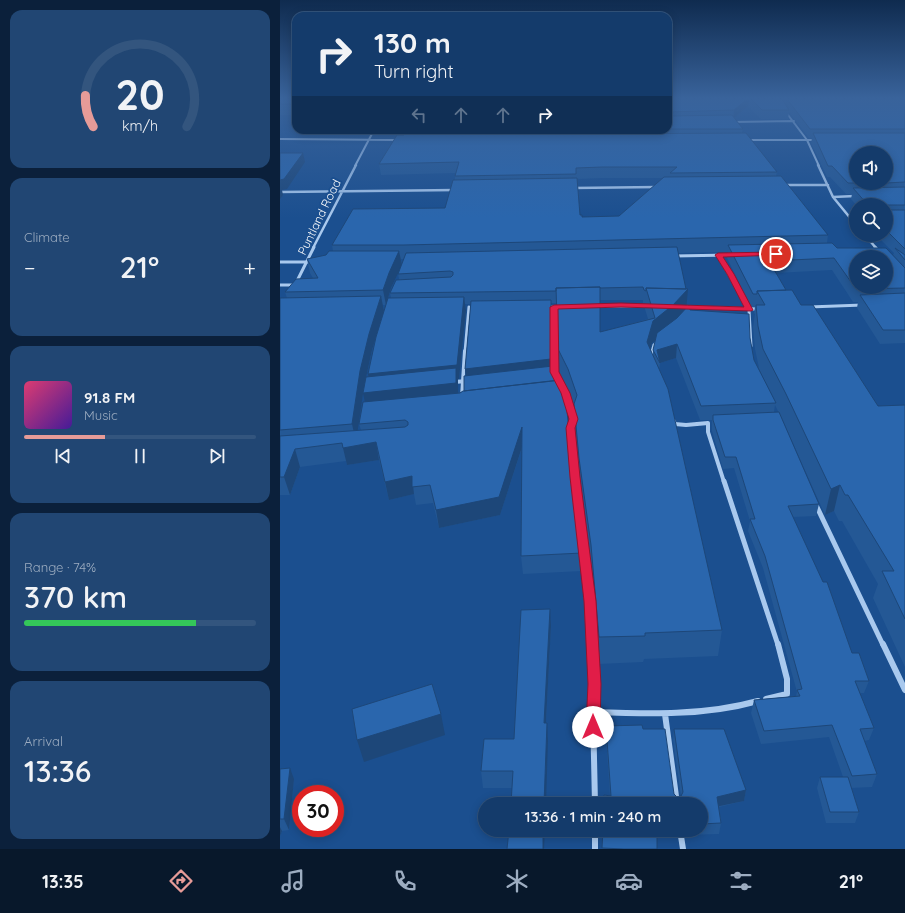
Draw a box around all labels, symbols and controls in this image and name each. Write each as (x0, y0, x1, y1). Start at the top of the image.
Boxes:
text: 130 m (374, 25, 451, 60)
icon: right (308, 28, 360, 80)
text: Turn right (374, 60, 454, 83)
text: 20 (115, 68, 165, 120)
icon: left (408, 104, 430, 126)
icon: ahead (450, 104, 472, 126)
icon: ahead (492, 104, 514, 126)
icon: right (534, 104, 556, 126)
text: km/h (122, 116, 158, 134)
map controls (849, 146, 893, 294)
button: sound (849, 146, 893, 190)
street label: Puntland Road (294, 177, 344, 257)
button: search (849, 198, 893, 242)
text: Climate (24, 229, 70, 245)
pin (759, 237, 793, 271)
icon: arrive (765, 243, 787, 265)
text: 21° (120, 248, 159, 286)
button: layers (849, 250, 893, 294)
text: − (24, 254, 35, 282)
text: + (244, 254, 256, 282)
text: 91.8 FM (84, 388, 135, 407)
text: Music (84, 407, 118, 423)
icon: previous (52, 445, 74, 467)
icon: pause (129, 445, 151, 467)
icon: next (206, 445, 228, 467)
text: Range · 74% (24, 559, 96, 575)
text: 370 km (24, 578, 127, 616)
position arrow (572, 706, 614, 748)
text: Arrival (24, 733, 63, 749)
text: 13:36 (24, 752, 91, 790)
speed limit sign: 30 (292, 785, 344, 837)
text: 13:36 · 1 min · 240 m (525, 807, 661, 826)
icon: directions (167, 867, 195, 895)
icon: music (279, 867, 307, 895)
icon: phone (391, 867, 419, 895)
icon: climate (503, 867, 531, 895)
icon: car (615, 867, 643, 895)
icon: filters (727, 867, 755, 895)
text: 13:35 (42, 870, 84, 893)
text: 21° (839, 870, 863, 893)

